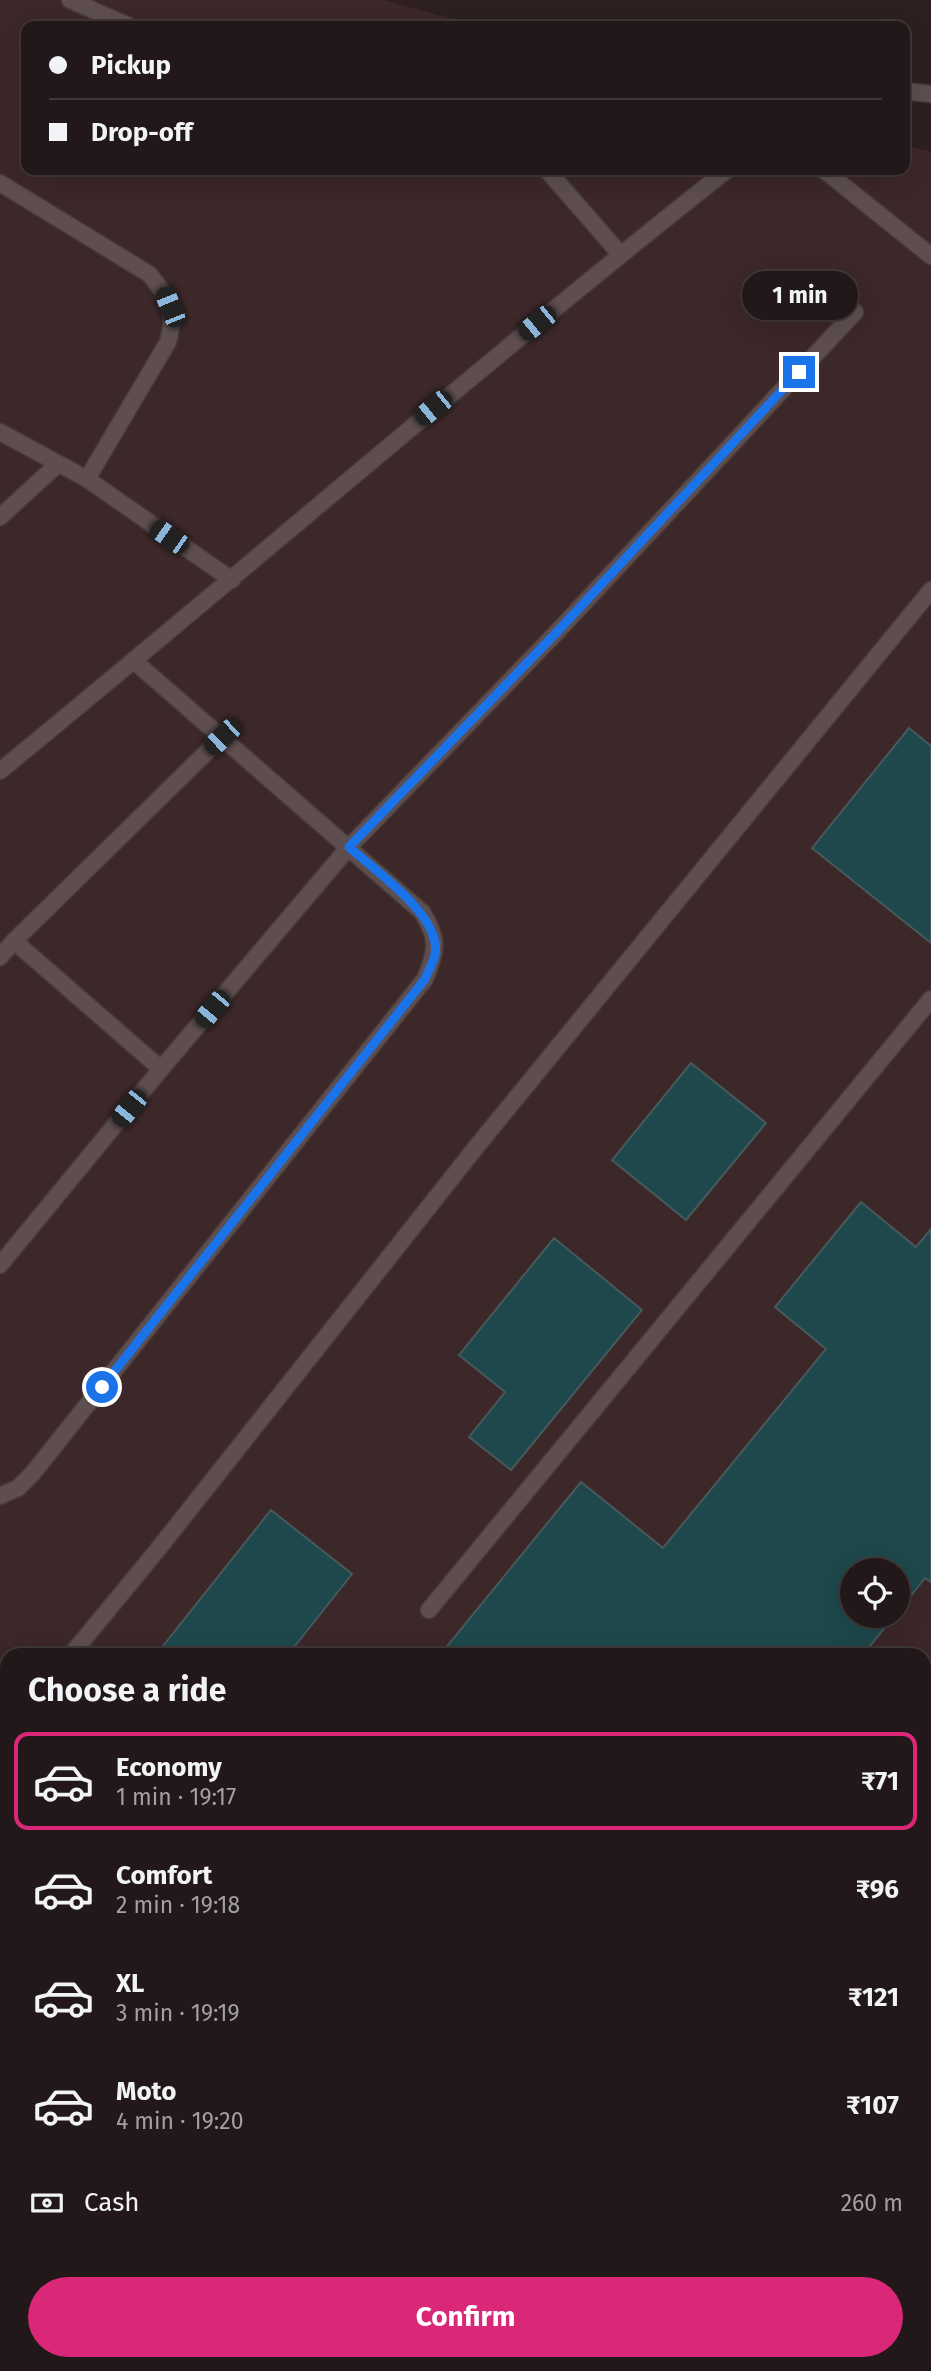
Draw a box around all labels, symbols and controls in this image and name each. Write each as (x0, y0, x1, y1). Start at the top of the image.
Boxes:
text: Pickup (91, 50, 171, 81)
text: Drop-off (91, 117, 193, 148)
callout: 1 min (741, 270, 857, 320)
text: 1 min (772, 281, 828, 309)
car (153, 284, 188, 330)
car (515, 302, 560, 344)
route end (783, 356, 815, 388)
car (411, 387, 456, 429)
car (146, 516, 193, 558)
car (200, 715, 245, 759)
car (191, 986, 234, 1032)
car (108, 1085, 151, 1131)
route start (86, 1371, 118, 1403)
map controls (840, 1558, 910, 1628)
button: locate (840, 1558, 910, 1628)
text: Choose a ride (28, 1671, 226, 1709)
icon: car (32, 1750, 95, 1813)
text: Economy (116, 1752, 222, 1783)
text: ₹71 (861, 1766, 899, 1797)
text: 1 min · 19:17 (116, 1783, 236, 1811)
icon: car (32, 1858, 95, 1921)
text: Comfort (116, 1860, 212, 1891)
text: ₹96 (856, 1874, 899, 1905)
text: 2 min · 19:18 (116, 1891, 240, 1919)
icon: car (32, 1966, 95, 2029)
text: XL (116, 1968, 144, 1999)
text: ₹121 (848, 1982, 899, 2013)
text: 3 min · 19:19 (116, 1999, 240, 2027)
icon: car (32, 2074, 95, 2137)
text: Moto (116, 2076, 176, 2107)
text: ₹107 (846, 2090, 899, 2121)
text: 4 min · 19:20 (116, 2107, 244, 2135)
icon: cash (28, 2184, 66, 2222)
text: Cash (84, 2187, 140, 2218)
text: 260 m (841, 2189, 903, 2217)
button: Confirm (28, 2277, 903, 2357)

